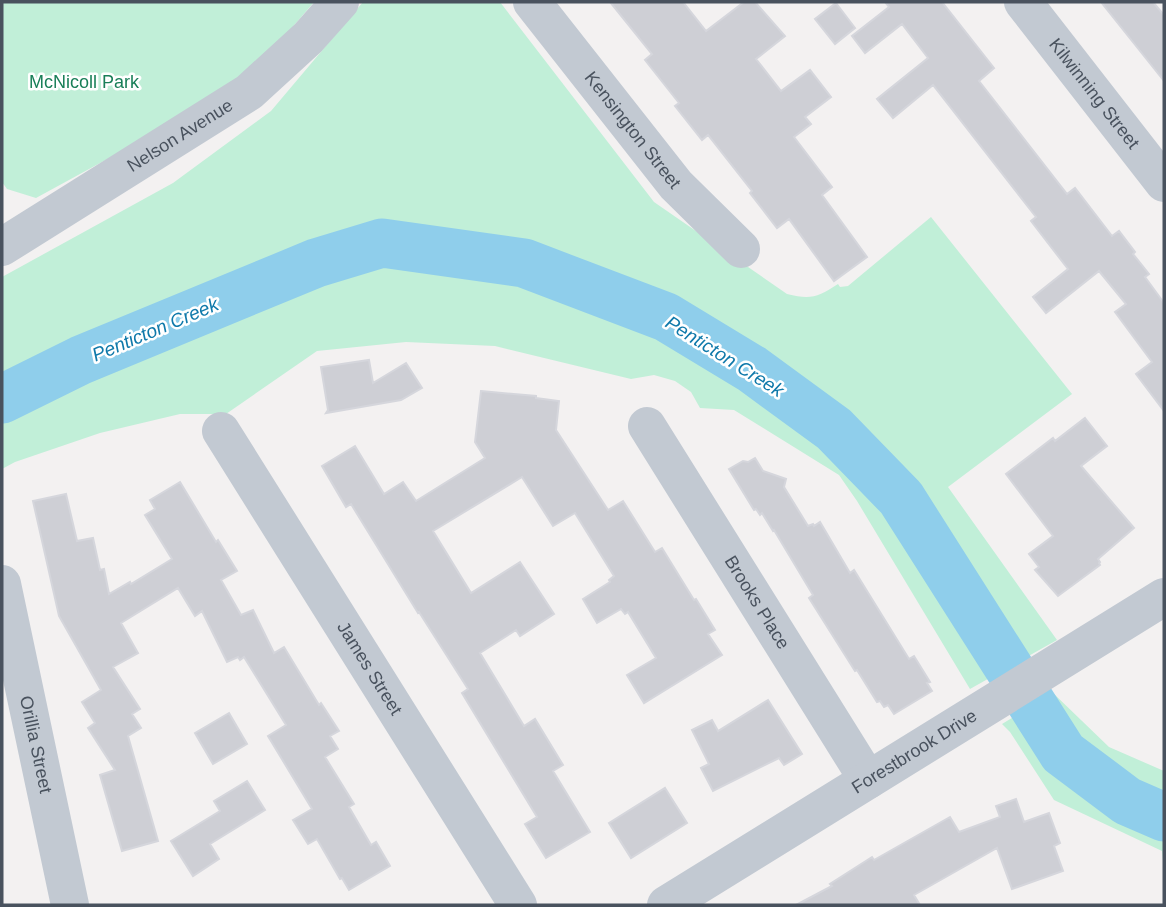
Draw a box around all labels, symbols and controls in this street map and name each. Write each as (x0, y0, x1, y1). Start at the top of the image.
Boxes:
street label: Kilwinning Street (1045, 34, 1143, 153)
street label: Kensington Street (581, 68, 685, 193)
park label: McNicoll Park (29, 72, 140, 92)
street label: Nelson Avenue (123, 95, 236, 176)
water label: Penticton Creek (89, 293, 223, 366)
water label: Penticton Creek (662, 312, 789, 402)
street label: Brooks Place (721, 552, 794, 653)
street label: James Street (333, 618, 406, 719)
street label: Orillia Street (16, 694, 56, 795)
street label: Forestbrook Drive (848, 705, 980, 798)

